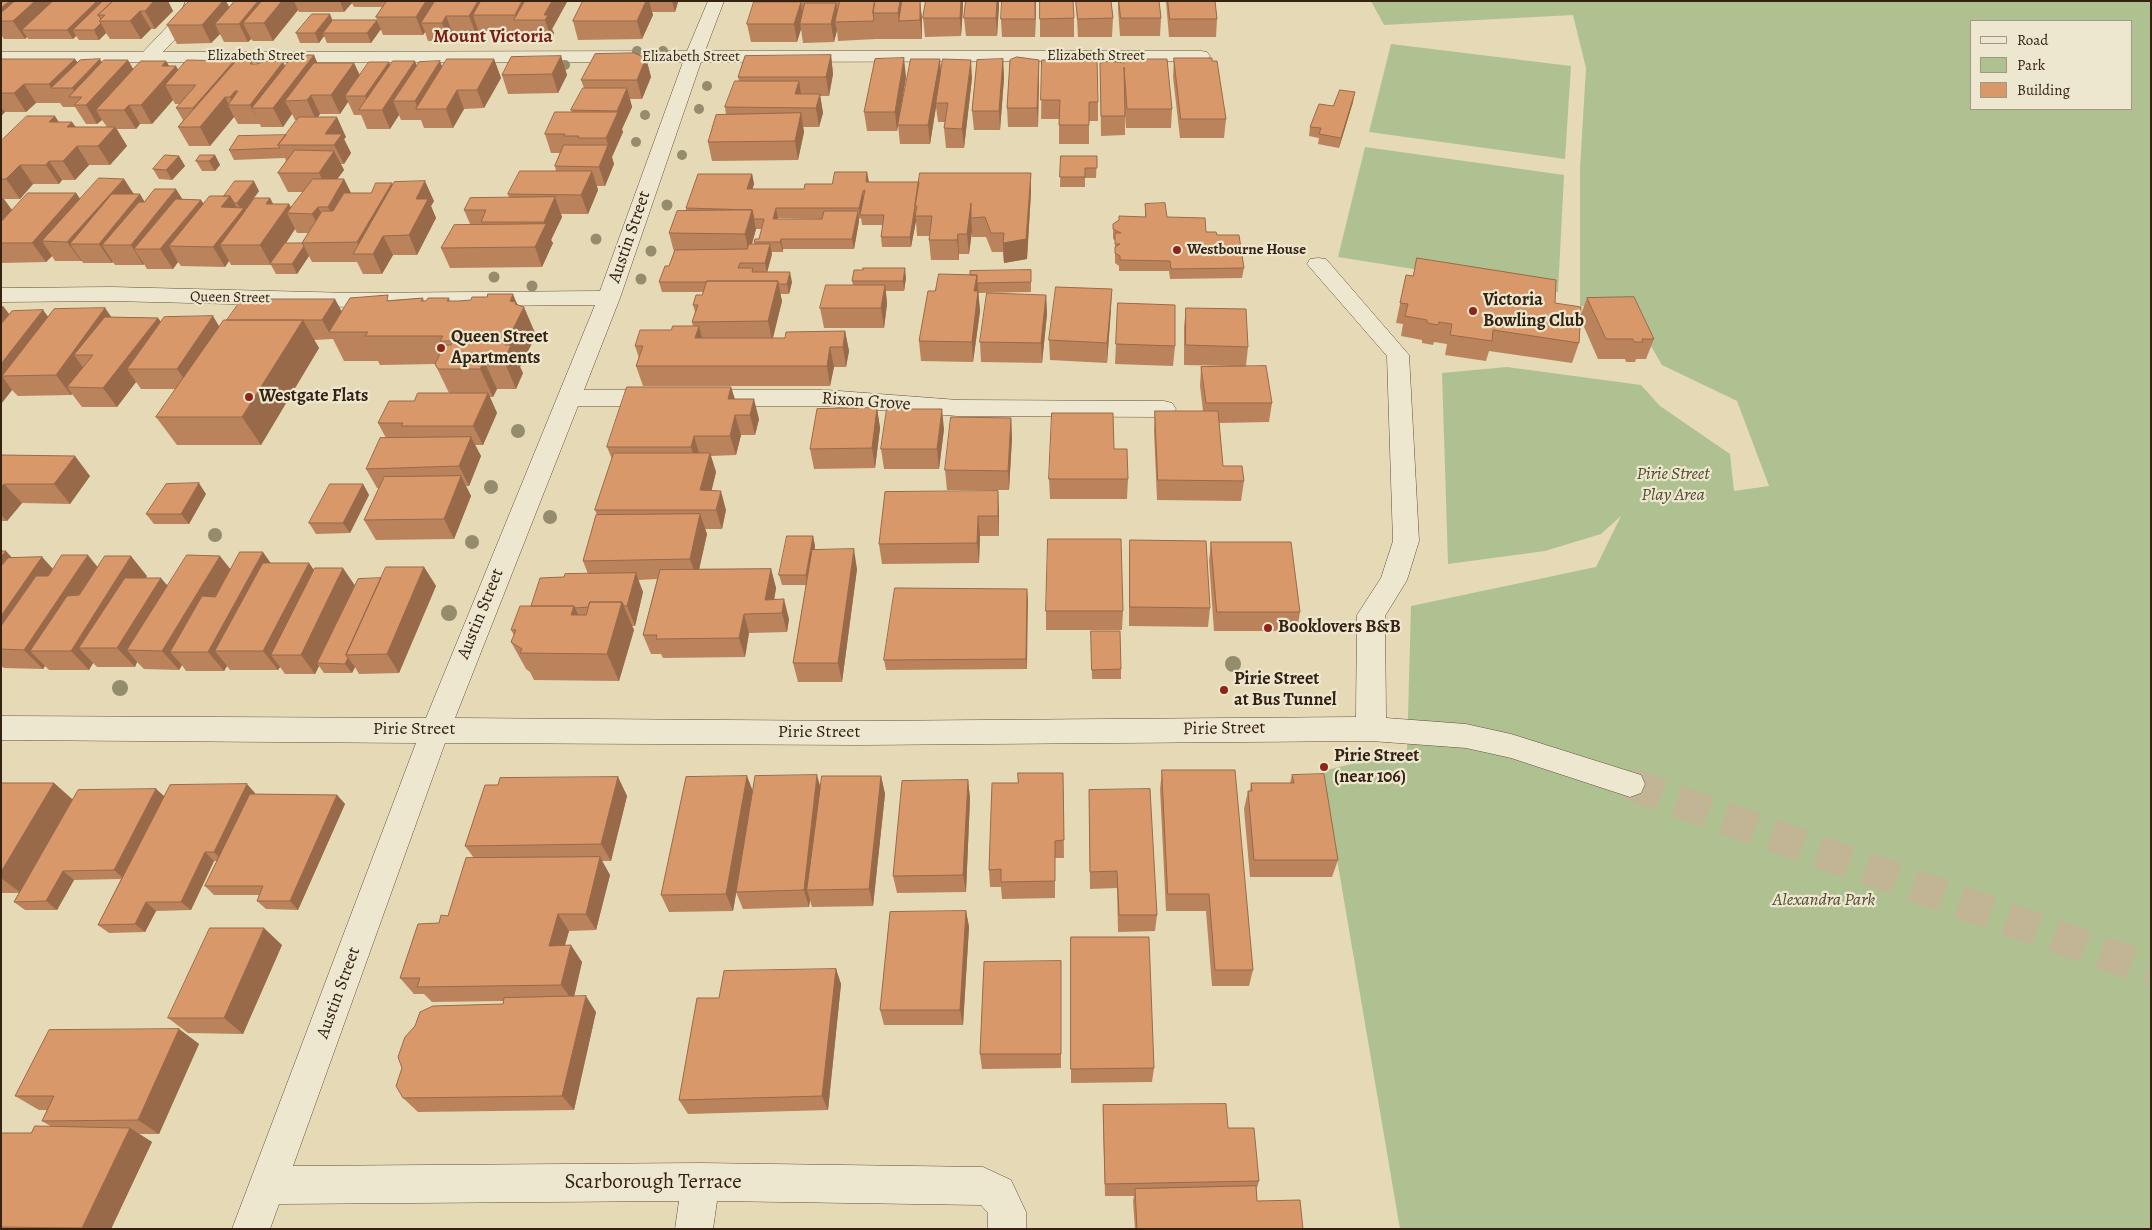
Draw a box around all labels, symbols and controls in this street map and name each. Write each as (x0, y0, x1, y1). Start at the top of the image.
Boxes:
legend (1970, 20, 2132, 110)
district label: Mount Victoria (433, 26, 553, 48)
text: Road (2017, 30, 2048, 50)
street label: Elizabeth Street (207, 47, 305, 65)
street label: Elizabeth Street (1047, 47, 1145, 65)
street label: Elizabeth Street (642, 48, 740, 66)
text: Park (2017, 55, 2045, 75)
text: Building (2017, 80, 2070, 100)
street label: Austin Street (604, 188, 656, 286)
place label: Westbourne House (1187, 241, 1306, 259)
marker: Westbourne House (1171, 244, 1183, 256)
street label: Queen Street (190, 288, 270, 308)
place label: Victoria Bowling Club (1483, 290, 1584, 332)
marker: Victoria Bowling Club (1467, 305, 1479, 317)
place label: Queen Street Apartments (451, 327, 548, 369)
marker: Queen Street Apartments (435, 342, 447, 354)
place label: Westgate Flats (259, 386, 368, 408)
street label: Rixon Grove (821, 388, 911, 416)
marker: Westgate Flats (243, 391, 255, 403)
park label: Pirie Street Play Area (1637, 464, 1709, 506)
street label: Austin Street (453, 566, 509, 662)
place label: Booklovers B&B (1278, 617, 1401, 639)
marker: Booklovers B&B (1262, 622, 1274, 634)
place label: Pirie Street at Bus Tunnel (1234, 669, 1336, 712)
marker: Pirie Street at Bus Tunnel (1218, 684, 1230, 696)
street label: Pirie Street (1182, 717, 1266, 741)
street label: Pirie Street (373, 719, 455, 741)
street label: Pirie Street (778, 722, 860, 744)
place label: Pirie Street (near 106) (1334, 746, 1419, 789)
marker: Pirie Street (near 106) (1318, 761, 1330, 773)
park label: Alexandra Park (1773, 890, 1875, 912)
street label: Austin Street (312, 944, 366, 1042)
street label: Scarborough Terrace (564, 1170, 742, 1196)

